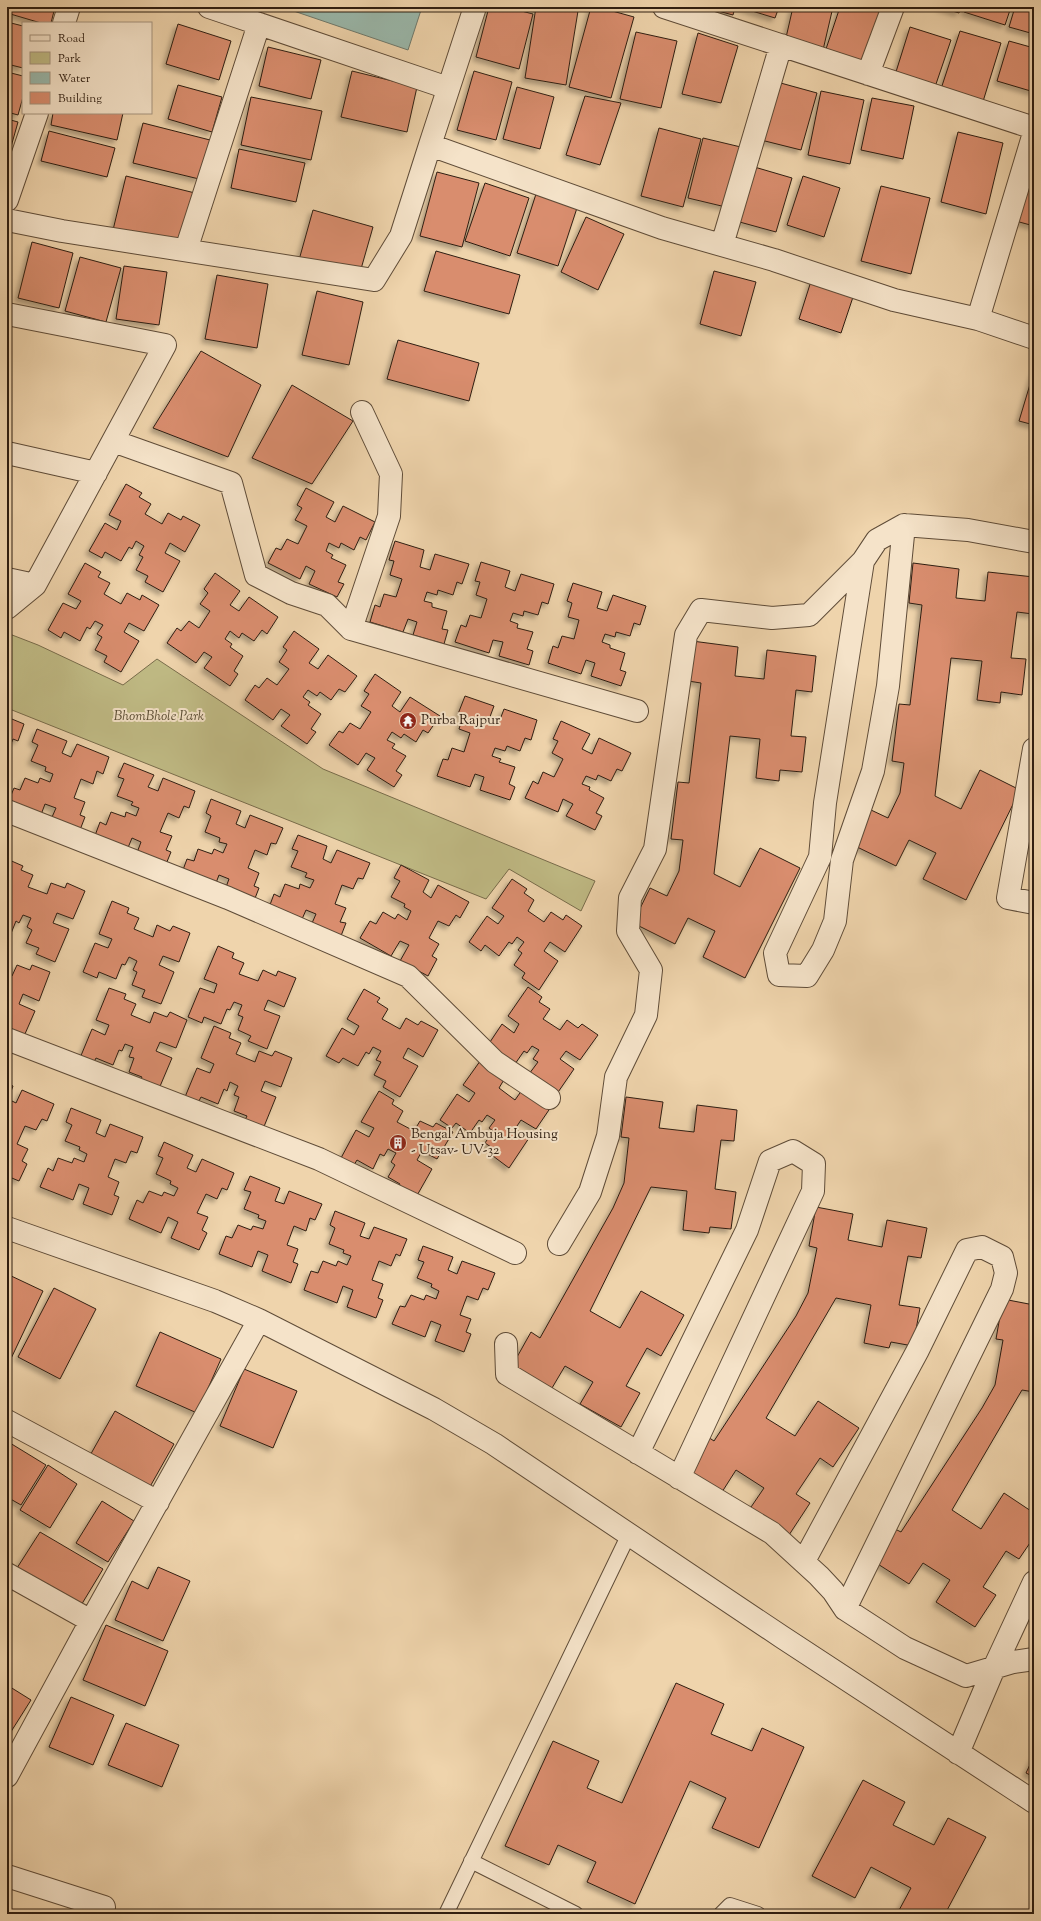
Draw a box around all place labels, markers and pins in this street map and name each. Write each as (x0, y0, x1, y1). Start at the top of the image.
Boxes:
temple icon: Purba Rajpur (398, 711, 418, 731)
place label: Purba Rajpur (421, 711, 501, 731)
place label: Bengal Ambuja Housing - Utsav- UV-32 (411, 1125, 558, 1161)
building icon: Bengal Ambuja Housing - Utsav- UV-32 (388, 1133, 408, 1153)

